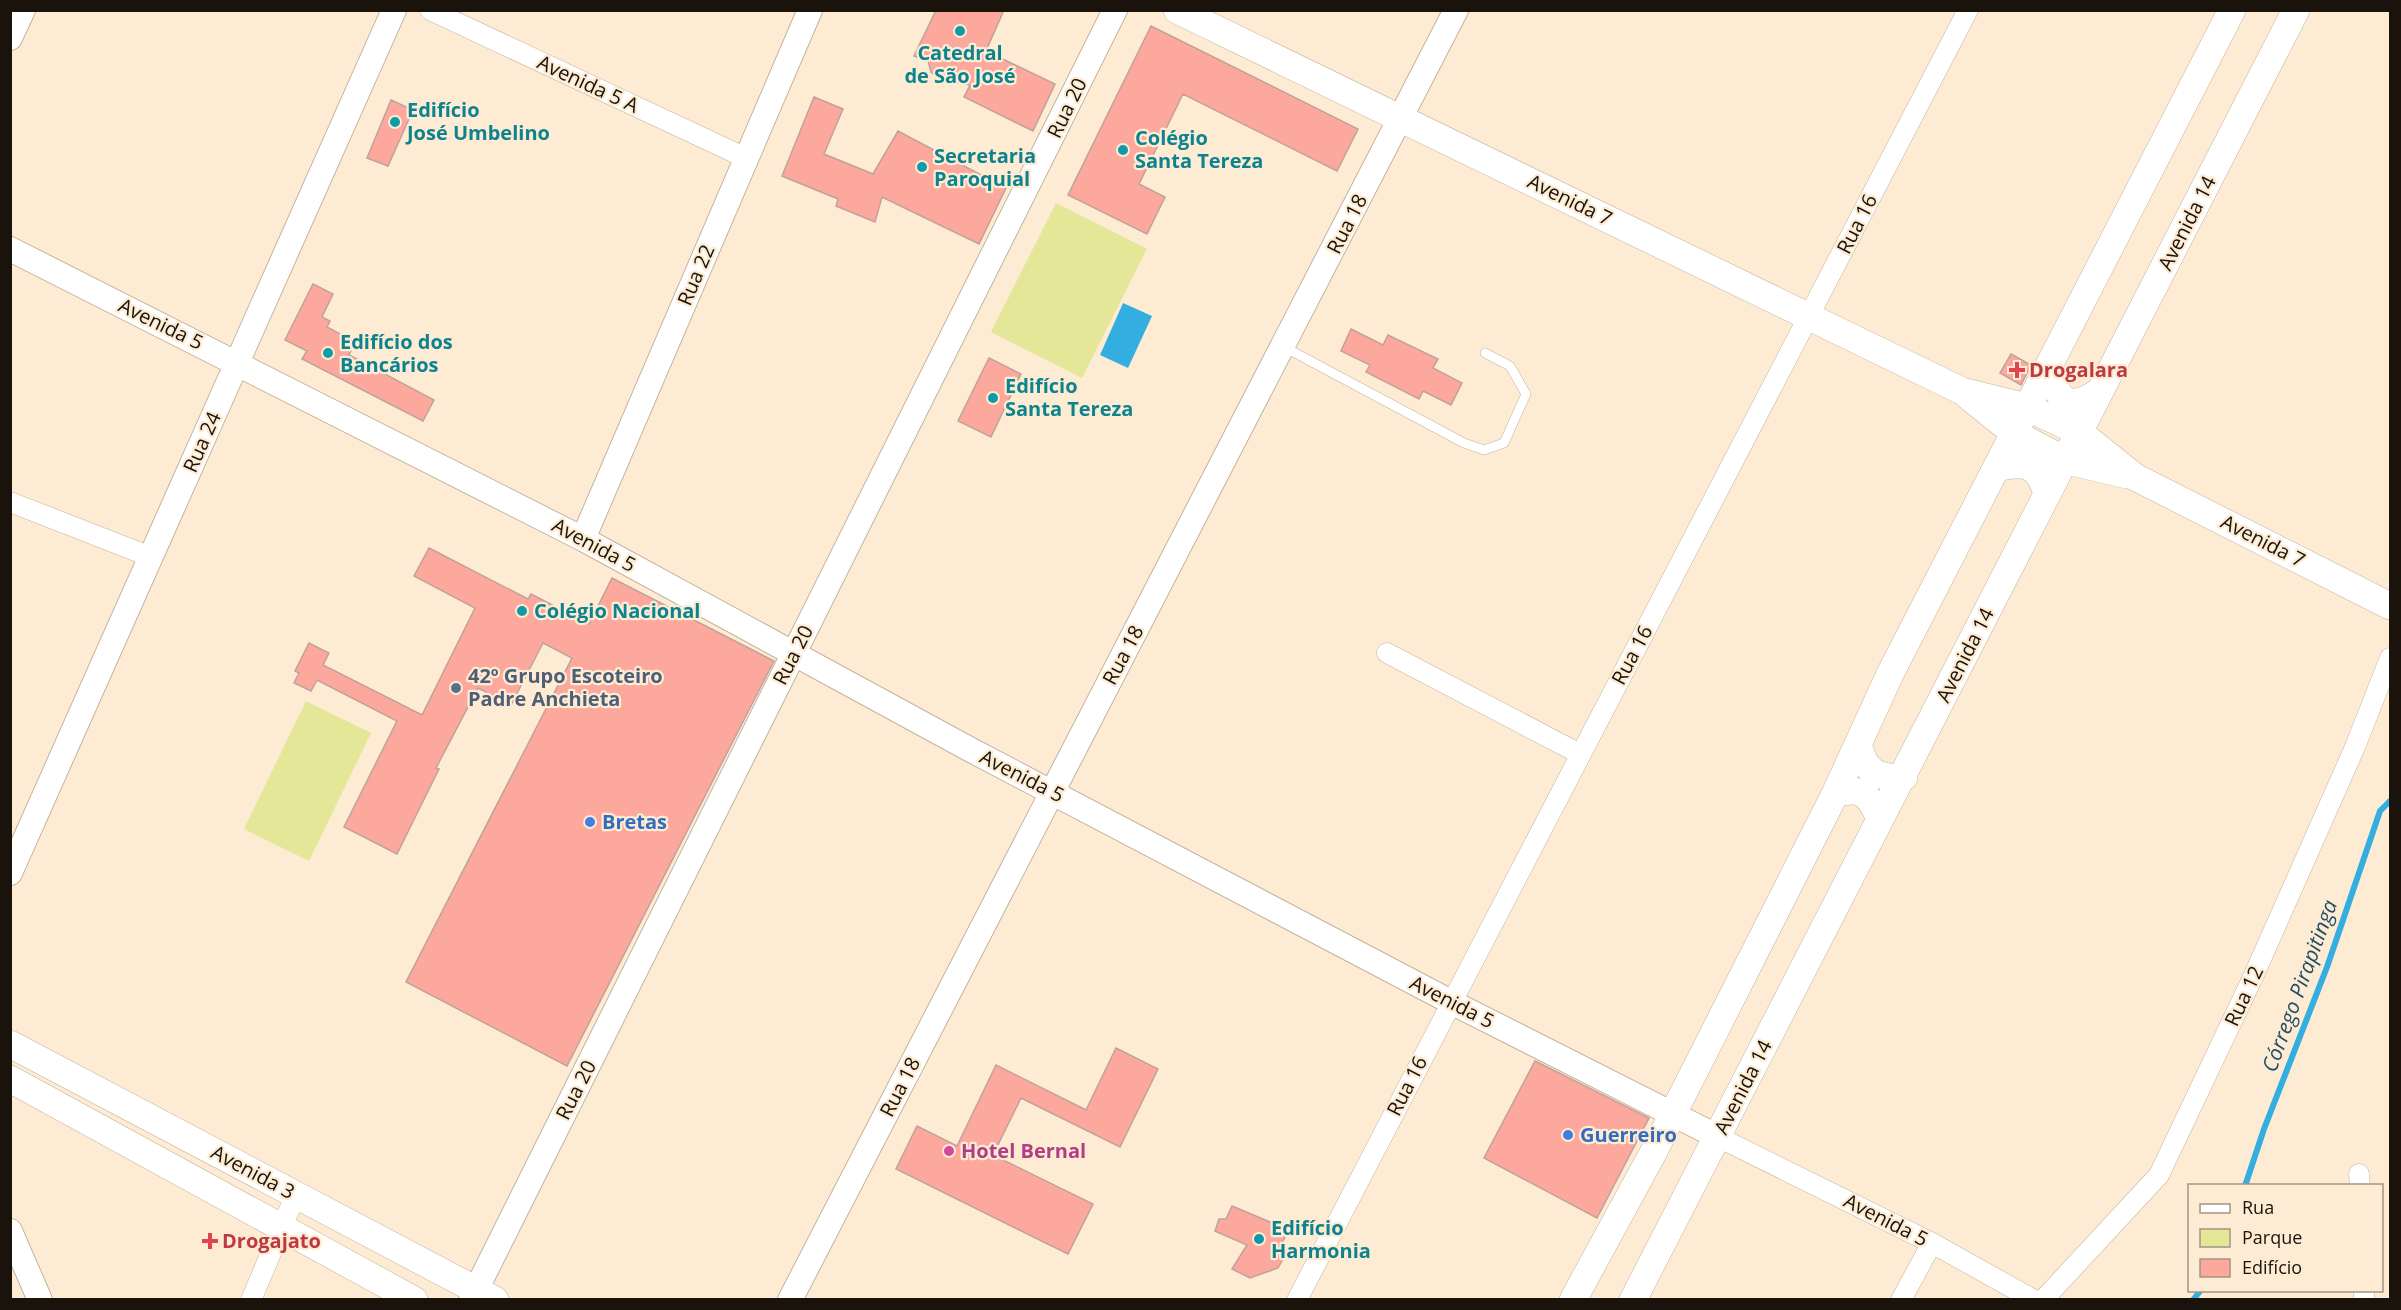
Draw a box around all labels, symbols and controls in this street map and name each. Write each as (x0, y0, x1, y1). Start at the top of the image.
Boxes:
marker: Catedral de São José (953, 24, 967, 38)
place label: Catedral de São José (904, 39, 1016, 89)
street label: Avenida 5 A (533, 48, 644, 119)
street label: Rua 20 (1040, 73, 1093, 142)
place label: Edifício José Umbelino (405, 96, 550, 146)
marker: Edifício José Umbelino (388, 115, 402, 129)
place label: Colégio Santa Tereza (1135, 124, 1263, 174)
place label: Secretaria Paroquial (934, 142, 1036, 192)
marker: Colégio Santa Tereza (1116, 143, 1130, 157)
marker: Secretaria Paroquial (915, 160, 929, 174)
street label: Avenida 7 (1523, 167, 1617, 232)
street label: Avenida 14 (2151, 170, 2222, 275)
street label: Rua 18 (1320, 189, 1373, 258)
street label: Rua 16 (1830, 189, 1883, 258)
street label: Rua 22 (671, 240, 720, 309)
street label: Avenida 5 (114, 291, 208, 356)
place label: Edifício dos Bancários (340, 328, 453, 378)
marker: Edifício dos Bancários (321, 346, 335, 360)
place label: Drogalara (2029, 356, 2128, 383)
marker: Drogalara (2010, 363, 2024, 377)
place label: Edifício Santa Tereza (1005, 372, 1133, 422)
marker: Edifício Santa Tereza (986, 391, 1000, 405)
street label: Rua 24 (176, 407, 227, 476)
street label: Avenida 7 (2216, 508, 2310, 573)
street label: Avenida 5 (548, 511, 641, 578)
place label: Colégio Nacional (534, 597, 700, 624)
street label: Avenida 14 (1929, 602, 2000, 707)
marker: Colégio Nacional (515, 604, 529, 618)
street label: Rua 20 (766, 620, 819, 689)
street label: Rua 18 (1096, 620, 1149, 689)
street label: Rua 16 (1605, 620, 1658, 689)
place label: 42º Grupo Escoteiro Padre Anchieta (468, 662, 663, 712)
marker: 42º Grupo Escoteiro Padre Anchieta (449, 681, 463, 695)
street label: Avenida 5 (975, 743, 1069, 808)
place label: Bretas (602, 808, 667, 835)
marker: Bretas (583, 815, 597, 829)
water label: Córrego Pirapitinga (2255, 896, 2343, 1076)
street label: Rua 12 (2218, 961, 2269, 1030)
street label: Avenida 5 (1405, 969, 1499, 1034)
street label: Avenida 14 (1707, 1034, 1778, 1139)
street label: Rua 16 (1380, 1051, 1433, 1120)
street label: Rua 18 (873, 1052, 926, 1121)
street label: Rua 20 (549, 1055, 602, 1124)
place label: Guerreiro (1580, 1121, 1677, 1148)
marker: Guerreiro (1561, 1128, 1575, 1142)
place label: Hotel Bernal (961, 1137, 1086, 1164)
street label: Avenida 3 (207, 1138, 300, 1205)
marker: Hotel Bernal (942, 1144, 956, 1158)
legend (2188, 1184, 2383, 1292)
street label: Avenida 5 (1839, 1187, 1933, 1252)
text: Rua (2242, 1195, 2274, 1219)
place label: Edifício Harmonia (1271, 1214, 1371, 1264)
text: Parque (2242, 1225, 2302, 1249)
place label: Drogajato (222, 1227, 321, 1254)
marker: Edifício Harmonia (1252, 1232, 1266, 1246)
marker: Drogajato (203, 1234, 217, 1248)
text: Edifício (2242, 1255, 2302, 1279)

